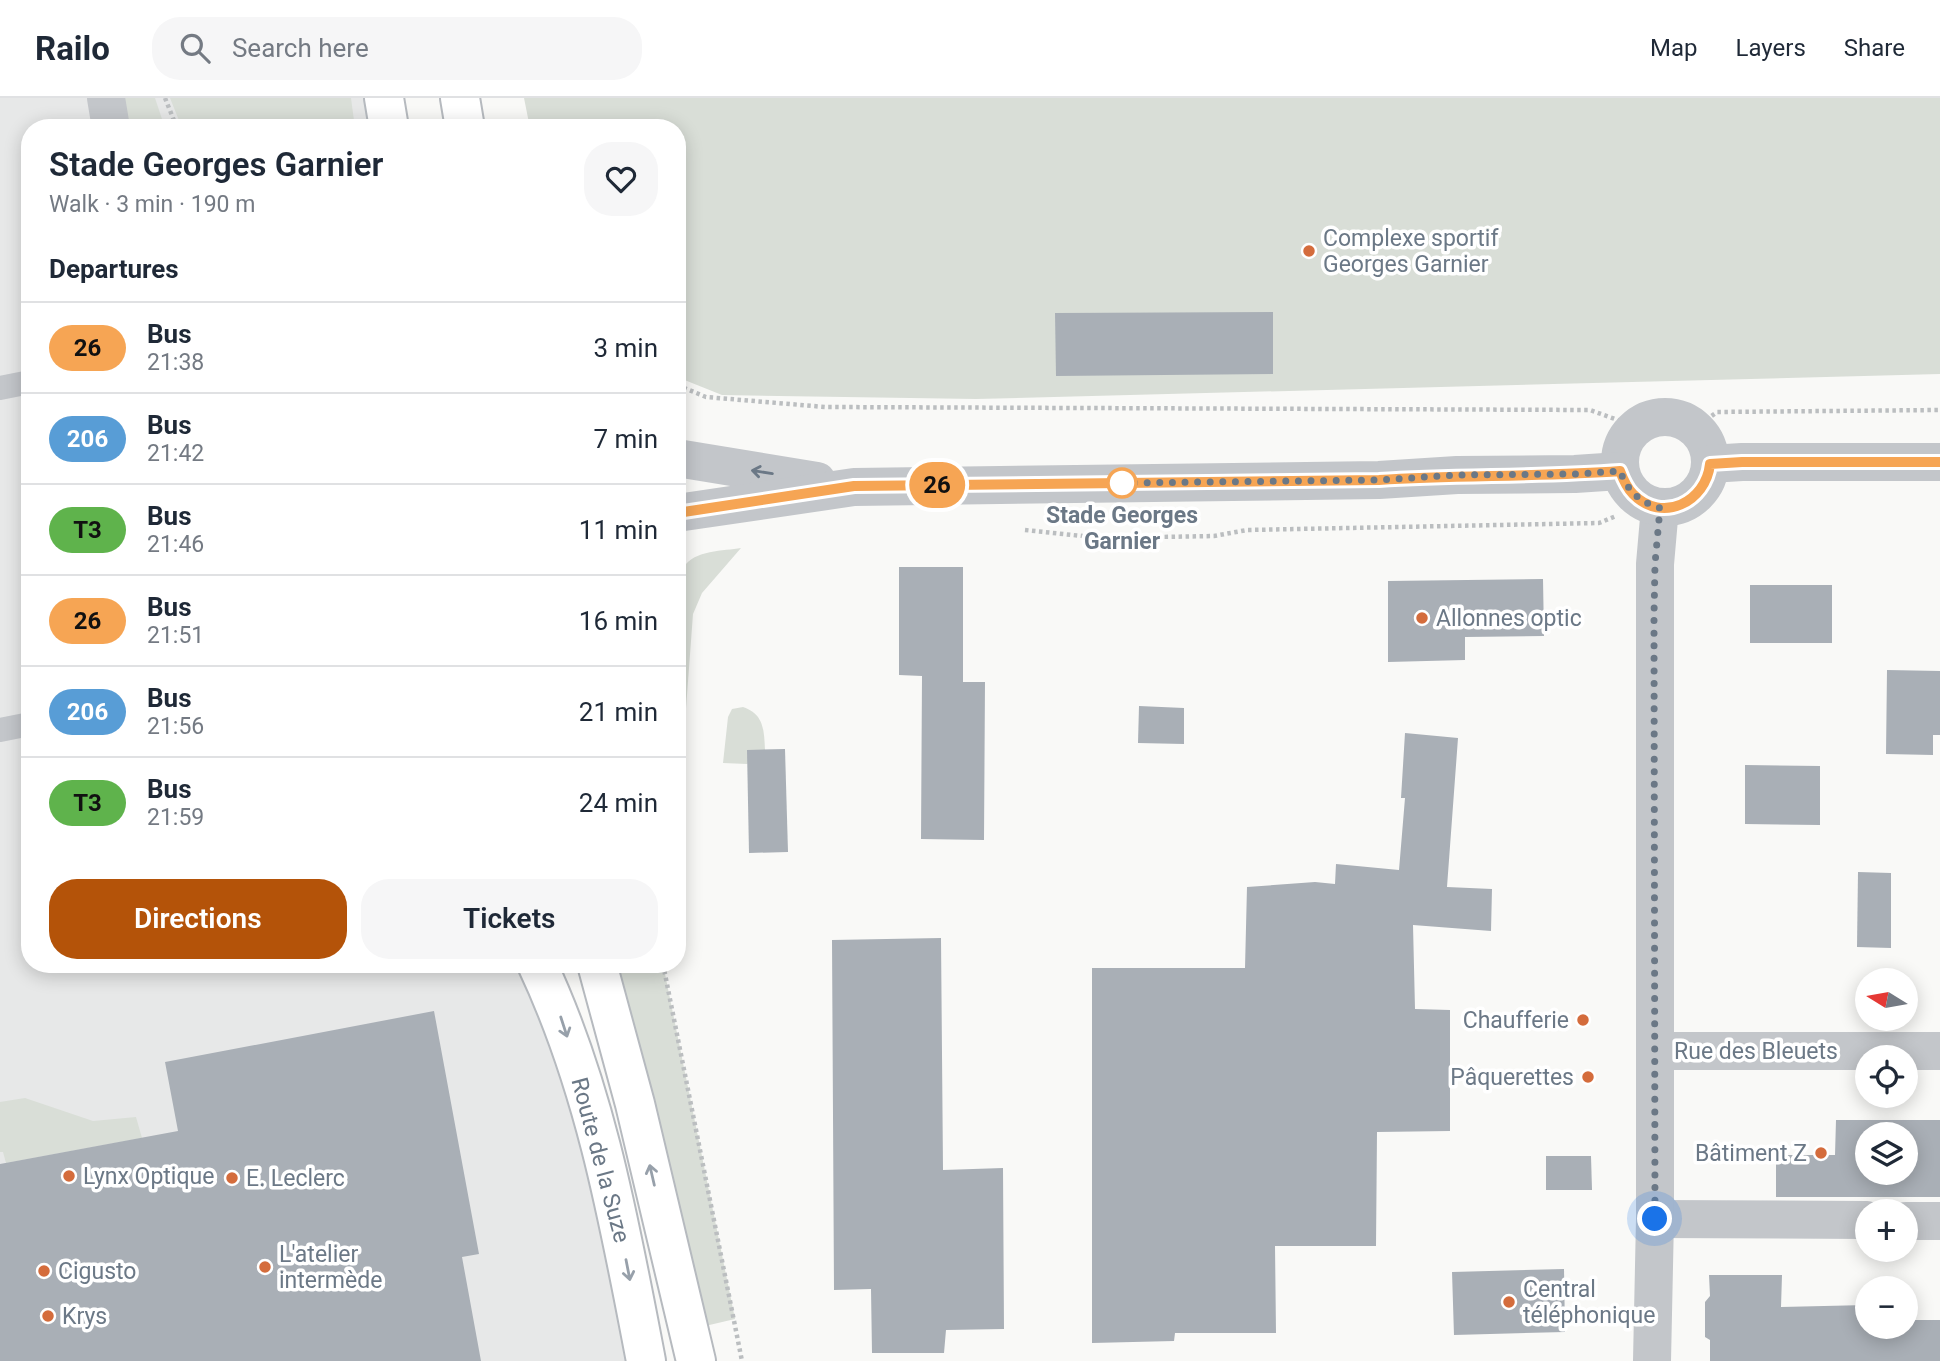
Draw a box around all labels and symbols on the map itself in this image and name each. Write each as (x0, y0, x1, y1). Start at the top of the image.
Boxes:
place label: Complexe sportif Georges Garnier (1323, 225, 1499, 278)
marker: Complexe sportif Georges Garnier (1301, 243, 1317, 259)
line badge: 26 (906, 462, 968, 508)
one-way arrow (751, 465, 774, 478)
marker: Stade Georges Garnier (1107, 468, 1137, 498)
place label: Stade Georges Garnier (1046, 502, 1198, 555)
place label: Allonnes optic (1436, 605, 1582, 632)
marker: Allonnes optic (1414, 610, 1430, 626)
north arrow (1855, 968, 1918, 1031)
place label: Chaufferie (1463, 1007, 1569, 1034)
marker: Chaufferie (1575, 1012, 1591, 1028)
one-way arrow (558, 1016, 571, 1038)
street label: Rue des Bleuets (1674, 1038, 1838, 1065)
place label: Pâquerettes (1450, 1064, 1574, 1091)
marker: Pâquerettes (1580, 1069, 1596, 1085)
street label: Route de la Suze (565, 1075, 636, 1246)
place label: Bâtiment Z (1695, 1140, 1807, 1167)
marker: Bâtiment Z (1813, 1145, 1829, 1161)
place label: Lynx Optique (83, 1163, 214, 1190)
one-way arrow (645, 1164, 658, 1187)
place label: E. Leclerc (246, 1165, 345, 1192)
marker: Lynx Optique (61, 1168, 77, 1184)
marker: E. Leclerc (224, 1170, 240, 1186)
your location (1637, 1201, 1672, 1236)
place label: L'atelier intermède (279, 1241, 382, 1294)
place label: Cigusto (58, 1258, 136, 1285)
one-way arrow (622, 1258, 636, 1281)
marker: L'atelier intermède (257, 1259, 273, 1275)
marker: Cigusto (36, 1263, 52, 1279)
place label: Central téléphonique (1523, 1276, 1655, 1329)
marker: Central téléphonique (1501, 1294, 1517, 1310)
place label: Krys (62, 1303, 107, 1330)
marker: Krys (40, 1308, 56, 1324)

